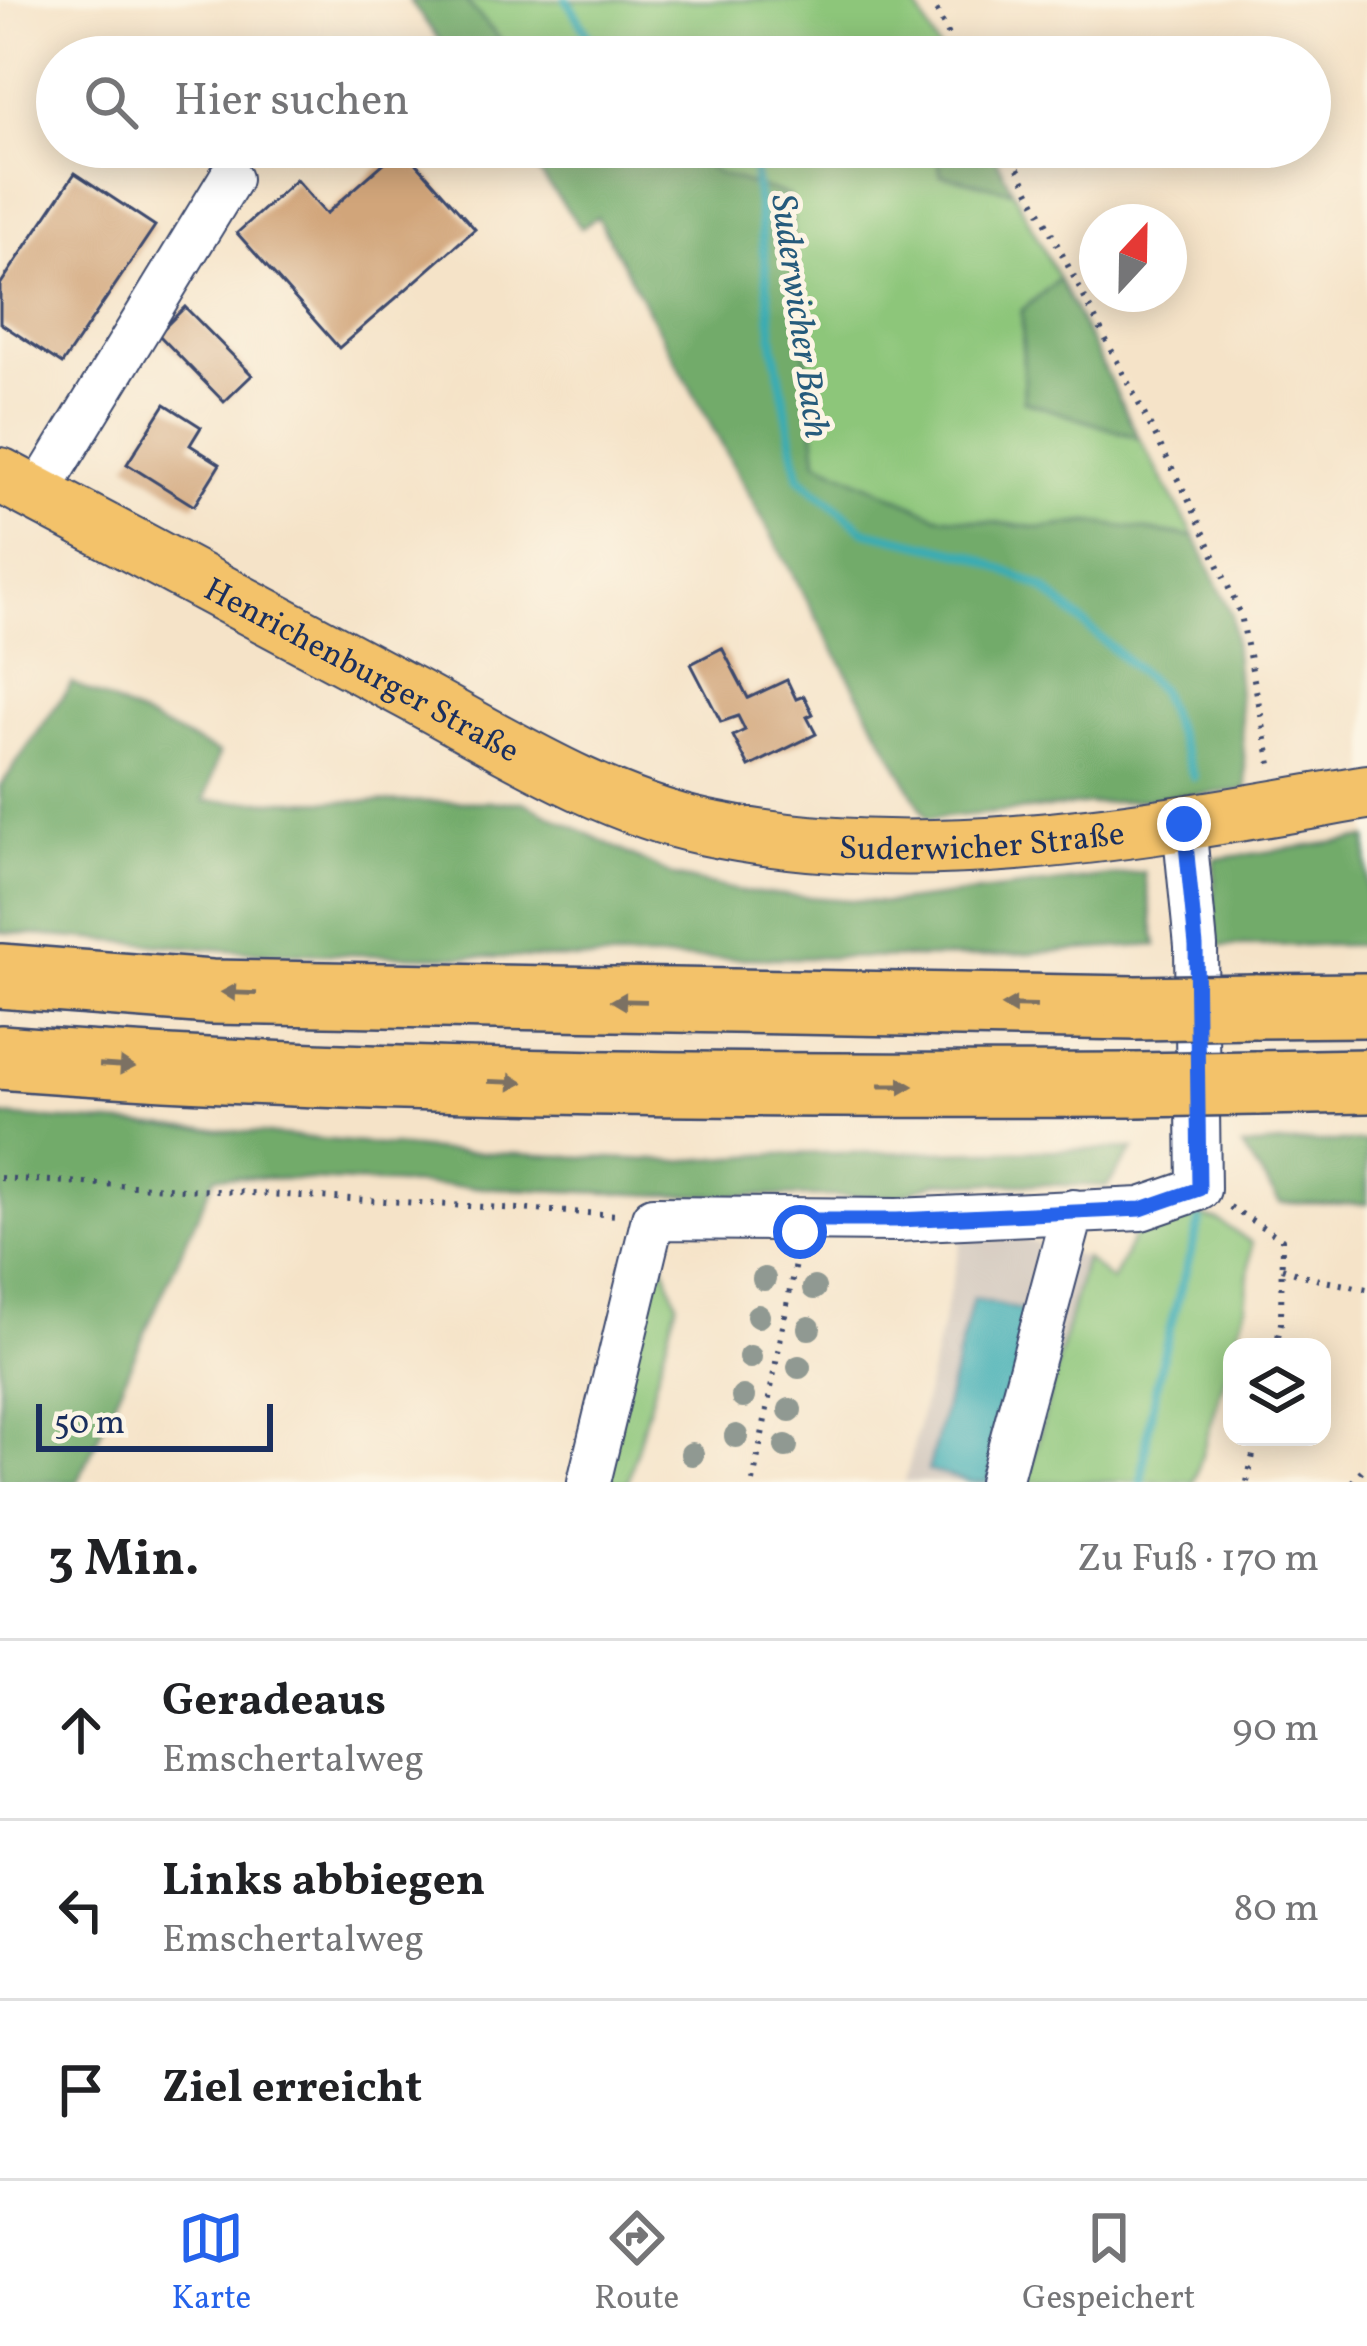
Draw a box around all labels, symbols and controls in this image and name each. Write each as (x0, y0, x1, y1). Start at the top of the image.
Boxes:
search box (36, 36, 1331, 168)
icon: search (78, 69, 144, 135)
text: Hier suchen (174, 71, 409, 134)
water label: Suderwicher Bach (756, 191, 840, 442)
north arrow (1079, 204, 1187, 312)
street label: Henrichenburger Straße (195, 568, 526, 776)
route end (1157, 797, 1211, 851)
street label: Suderwicher Straße (838, 813, 1127, 875)
one-way arrow (219, 984, 257, 1003)
one-way arrow (609, 992, 647, 1011)
one-way arrow (999, 996, 1037, 1016)
one-way arrow (99, 1057, 136, 1076)
one-way arrow (488, 1072, 526, 1091)
one-way arrow (878, 1076, 916, 1095)
route start (773, 1205, 827, 1259)
map controls (1223, 1338, 1331, 1446)
button: layers (1223, 1338, 1331, 1446)
scale bar (36, 1398, 273, 1451)
text: 50 m (54, 1402, 125, 1448)
text: 3 Min. (48, 1525, 200, 1596)
text: Zu Fuß · 170 m (1077, 1533, 1319, 1587)
text: Geradeaus (162, 1671, 386, 1734)
icon: ahead (48, 1697, 114, 1763)
text: 90 m (1232, 1703, 1319, 1757)
text: Emschertalweg (162, 1734, 424, 1788)
text: Links abbiegen (162, 1851, 485, 1914)
icon: left (48, 1877, 114, 1943)
text: 80 m (1233, 1883, 1319, 1937)
text: Emschertalweg (162, 1914, 424, 1968)
icon: arrive (48, 2057, 114, 2123)
text: Ziel erreicht (162, 2058, 422, 2121)
tab: Karte (172, 2205, 251, 2323)
tab: Route (594, 2205, 679, 2323)
tab: Gespeichert (1022, 2205, 1195, 2323)

